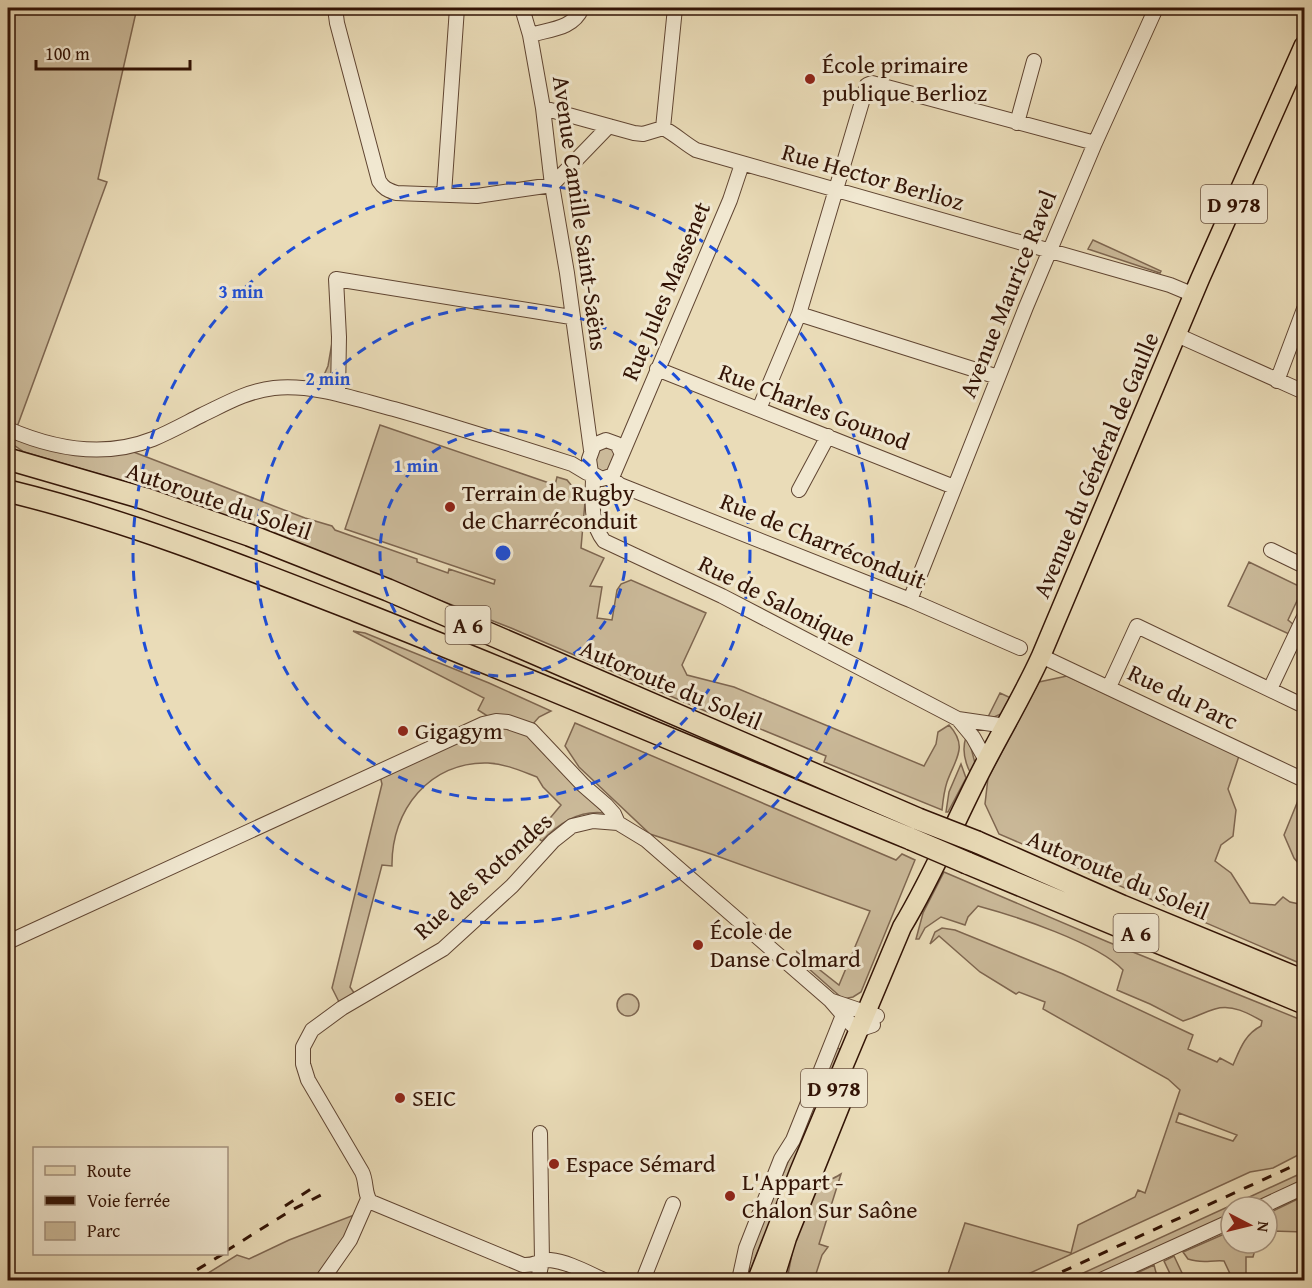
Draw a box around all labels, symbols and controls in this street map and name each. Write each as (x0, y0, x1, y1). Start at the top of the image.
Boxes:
scale bar (36, 33, 190, 71)
text: 100 m (45, 40, 90, 67)
place label: École primaire publique Berlioz (822, 47, 987, 110)
marker: École primaire publique Berlioz (803, 72, 817, 86)
street label: Avenue Camille Saint-Saëns (544, 73, 617, 353)
street label: Rue Hector Berlioz (778, 134, 968, 219)
street label: Avenue Maurice Ravel (950, 185, 1065, 403)
road number: D 978 (1201, 185, 1267, 223)
street label: Rue Jules Massenet (612, 195, 719, 386)
text: 3 min (219, 278, 264, 305)
street label: Avenue du Général de Gaulle (1024, 326, 1167, 603)
street label: Rue Charles Gounod (714, 354, 915, 459)
text: 2 min (306, 365, 351, 392)
street label: Autoroute du Soleil (121, 452, 317, 549)
text: 1 min (394, 452, 439, 479)
place label: Terrain de Rugby de Charréconduit (462, 475, 638, 538)
street label: Rue de Charréconduit (715, 483, 932, 598)
marker: Terrain de Rugby de Charréconduit (443, 500, 457, 514)
centre of rings (493, 543, 513, 563)
street label: Rue de Salonique (693, 546, 862, 655)
road number: A 6 (446, 606, 490, 644)
street label: Autoroute du Soleil (575, 630, 768, 739)
street label: Rue du Parc (1122, 655, 1245, 738)
place label: Gigagym (415, 713, 503, 748)
marker: Gigagym (396, 724, 410, 738)
street label: Rue des Rotondes (406, 804, 560, 948)
street label: Autoroute du Soleil (1022, 820, 1215, 929)
place label: École de Danse Colmard (710, 913, 861, 976)
road number: A 6 (1114, 914, 1158, 952)
marker: École de Danse Colmard (691, 938, 705, 952)
road number: D 978 (801, 1069, 867, 1107)
place label: SEIC (412, 1080, 456, 1115)
marker: SEIC (393, 1091, 407, 1105)
place label: Espace Sémard (566, 1146, 716, 1181)
legend (33, 1147, 228, 1255)
text: Route (87, 1157, 131, 1184)
marker: Espace Sémard (547, 1157, 561, 1171)
place label: L'Appart - Chalon Sur Saône (742, 1164, 918, 1227)
text: Voie ferrée (87, 1187, 170, 1214)
marker: L'Appart - Chalon Sur Saône (723, 1189, 737, 1203)
north arrow (1219, 1195, 1279, 1255)
text: Parc (87, 1217, 120, 1244)
text: N (1251, 1220, 1276, 1234)

